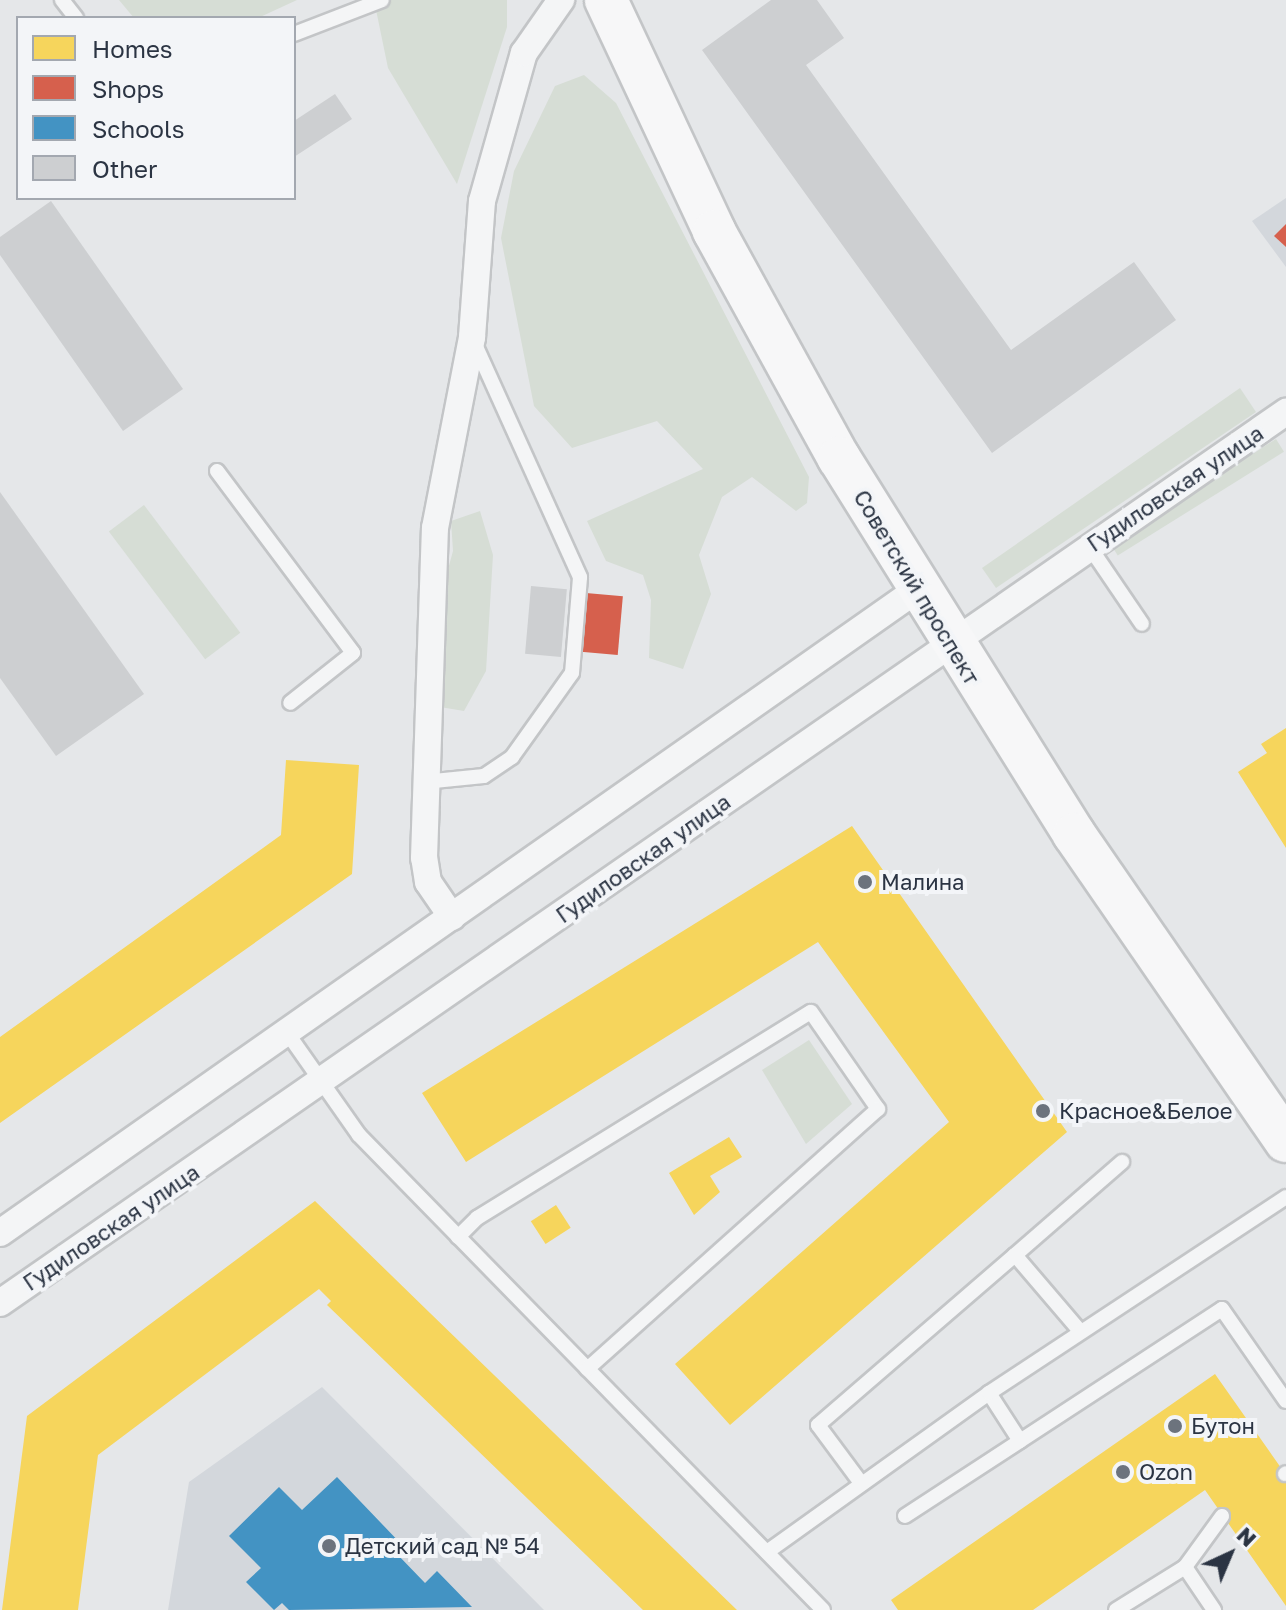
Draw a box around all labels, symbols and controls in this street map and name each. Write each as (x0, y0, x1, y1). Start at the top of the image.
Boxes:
legend (16, 16, 296, 200)
text: Homes (92, 34, 173, 63)
text: Shops (92, 74, 164, 103)
text: Schools (92, 114, 184, 143)
text: Other (92, 154, 157, 183)
street label: Гудиловская улица (1082, 419, 1268, 557)
street label: Советский проспект (849, 485, 985, 689)
street label: Гудиловская улица (551, 788, 735, 928)
place label: Малина (881, 869, 964, 895)
marker: Малина (856, 873, 874, 891)
place label: Красное&Белое (1059, 1098, 1232, 1124)
marker: Красное&Белое (1034, 1102, 1052, 1120)
street label: Гудиловская улица (18, 1158, 204, 1296)
place label: Бутон (1191, 1413, 1255, 1439)
marker: Бутон (1166, 1417, 1184, 1435)
place label: Ozon (1139, 1459, 1193, 1485)
marker: Ozon (1114, 1463, 1132, 1481)
north arrow (1190, 1514, 1270, 1594)
text: N (1232, 1521, 1262, 1552)
place label: Детский сад № 54 (345, 1533, 540, 1559)
marker: Детский сад № 54 (320, 1537, 338, 1555)

